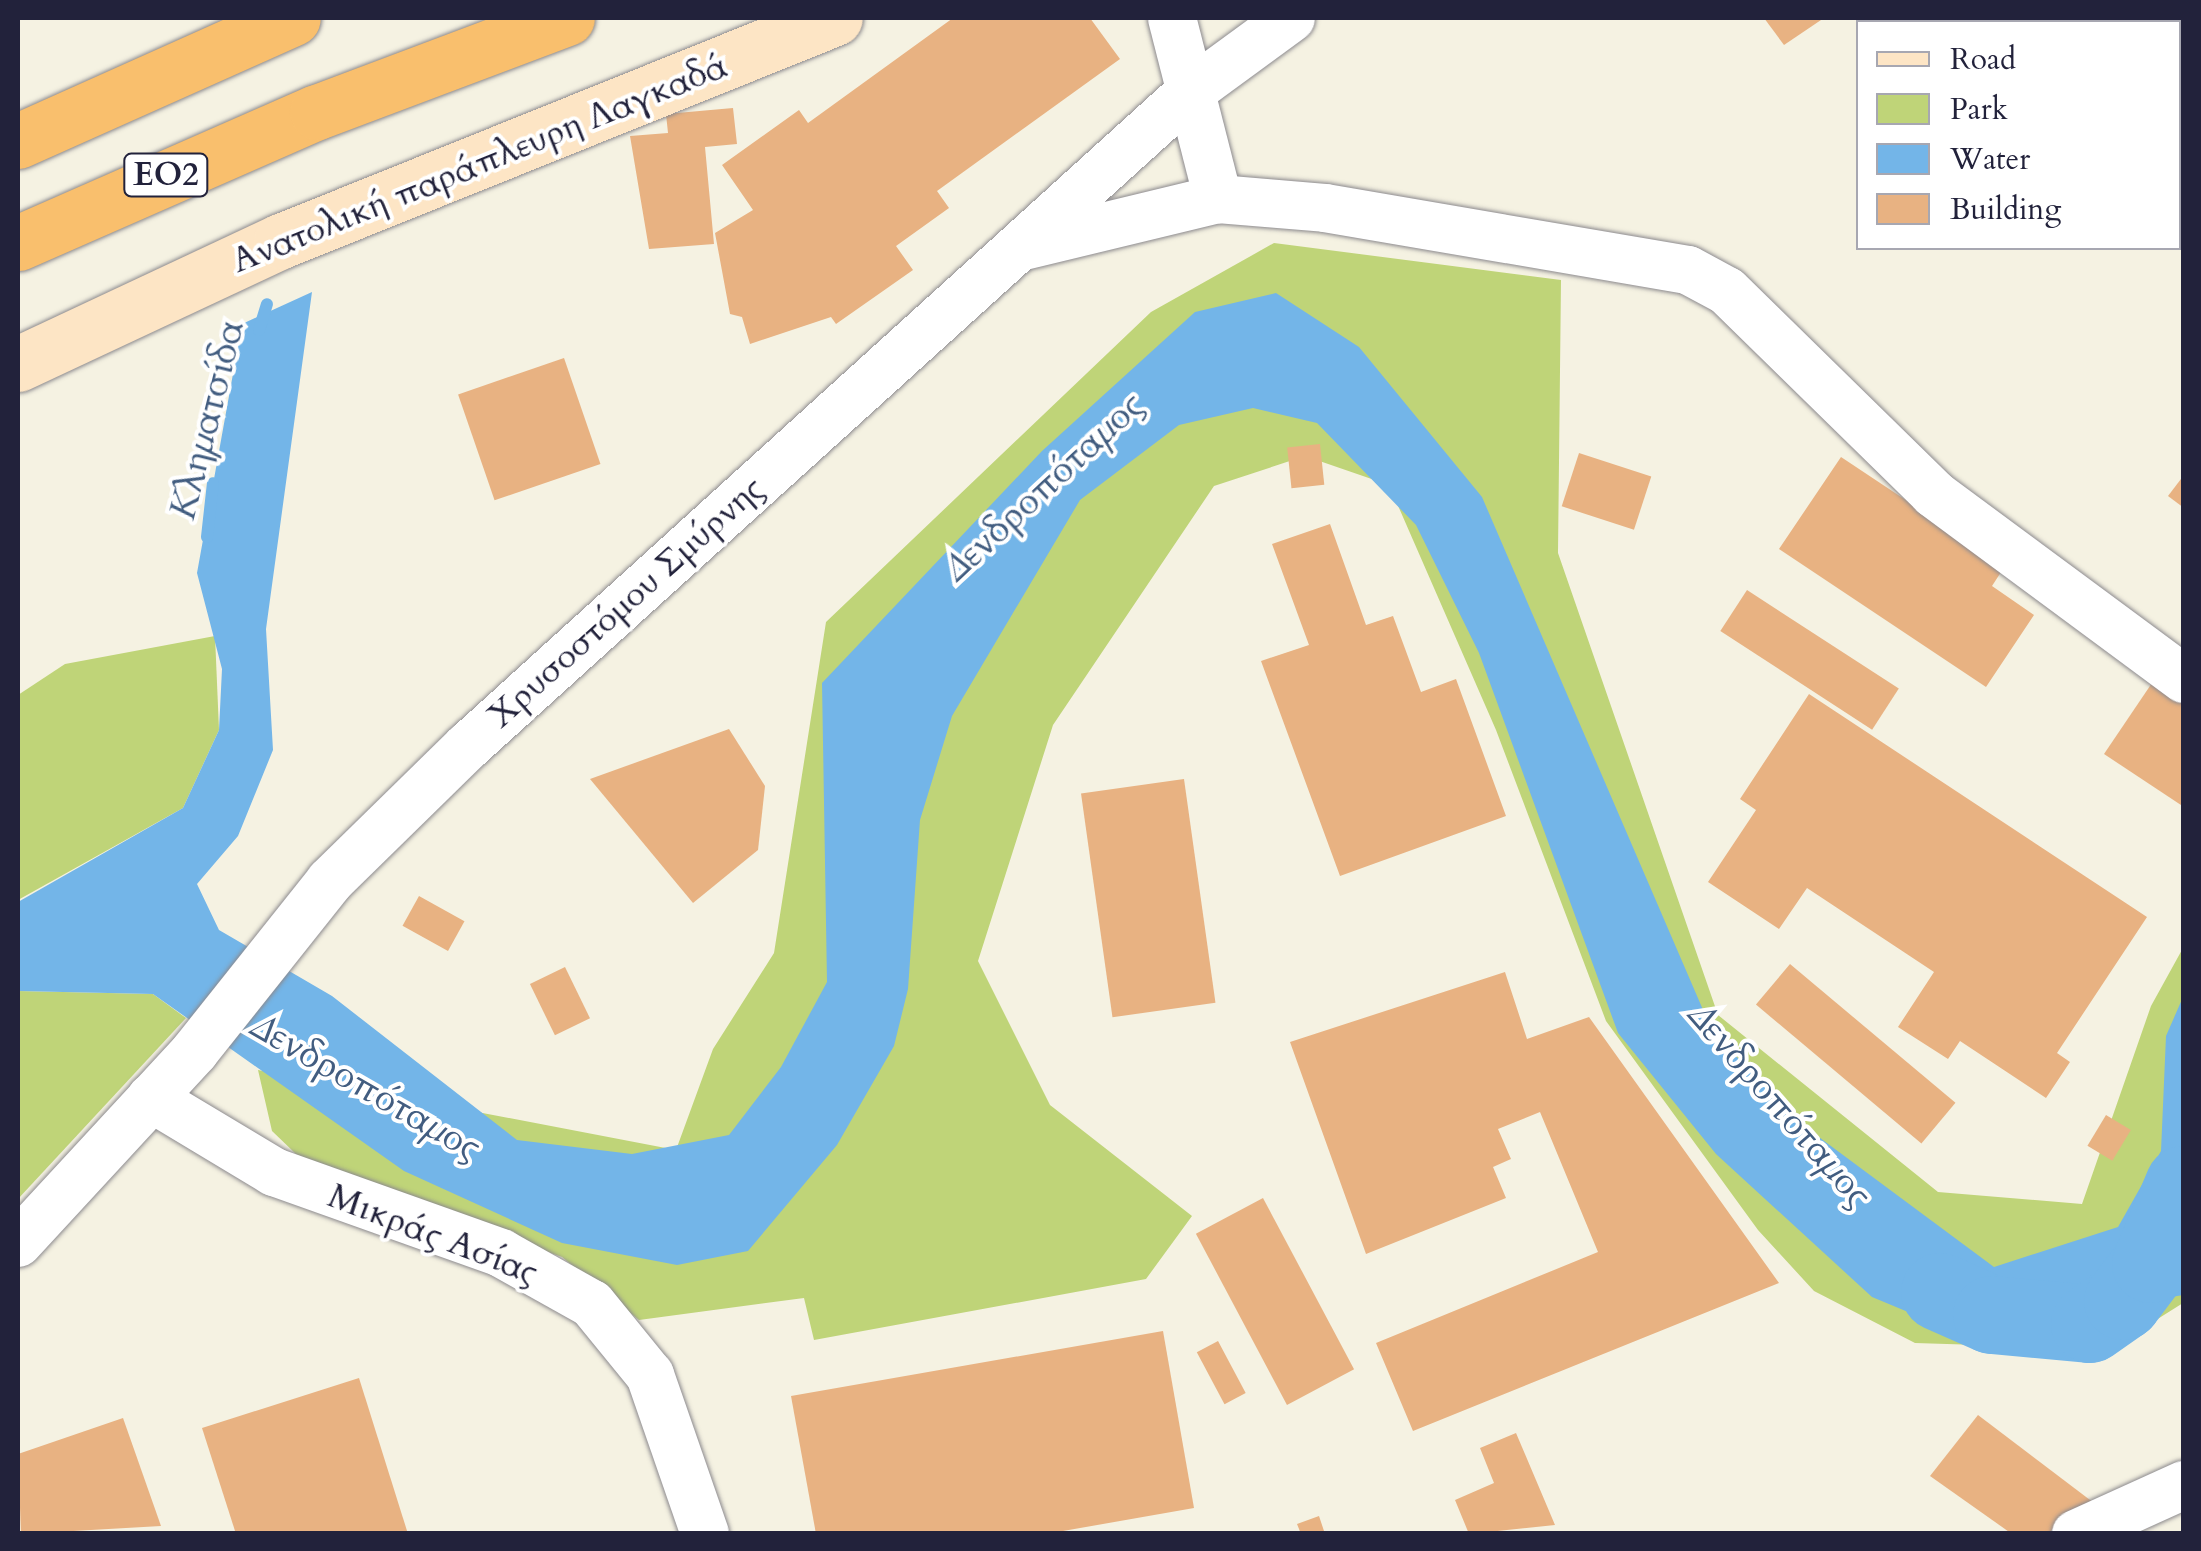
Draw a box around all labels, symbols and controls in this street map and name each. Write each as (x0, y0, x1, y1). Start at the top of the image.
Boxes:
legend (1856, 20, 2181, 250)
text: Road (1950, 39, 2016, 80)
street label: Ανατολική παράπλευρη Λαγκαδά (226, 44, 734, 282)
text: Park (1950, 89, 2008, 130)
text: Water (1950, 139, 2030, 180)
road number: ΕΟ2 (121, 148, 211, 202)
text: Building (1950, 189, 2061, 230)
water label: Κληματσίδα (160, 316, 254, 524)
water label: Δενδροπόταμος (933, 382, 1153, 592)
street label: Χρυσοστόμου Σμύρνης (480, 467, 772, 737)
water label: Δενδροπόταμος (1677, 992, 1881, 1218)
water label: Δενδροπόταμος (241, 1003, 489, 1171)
street label: Μικράς Ασίας (322, 1175, 544, 1293)

